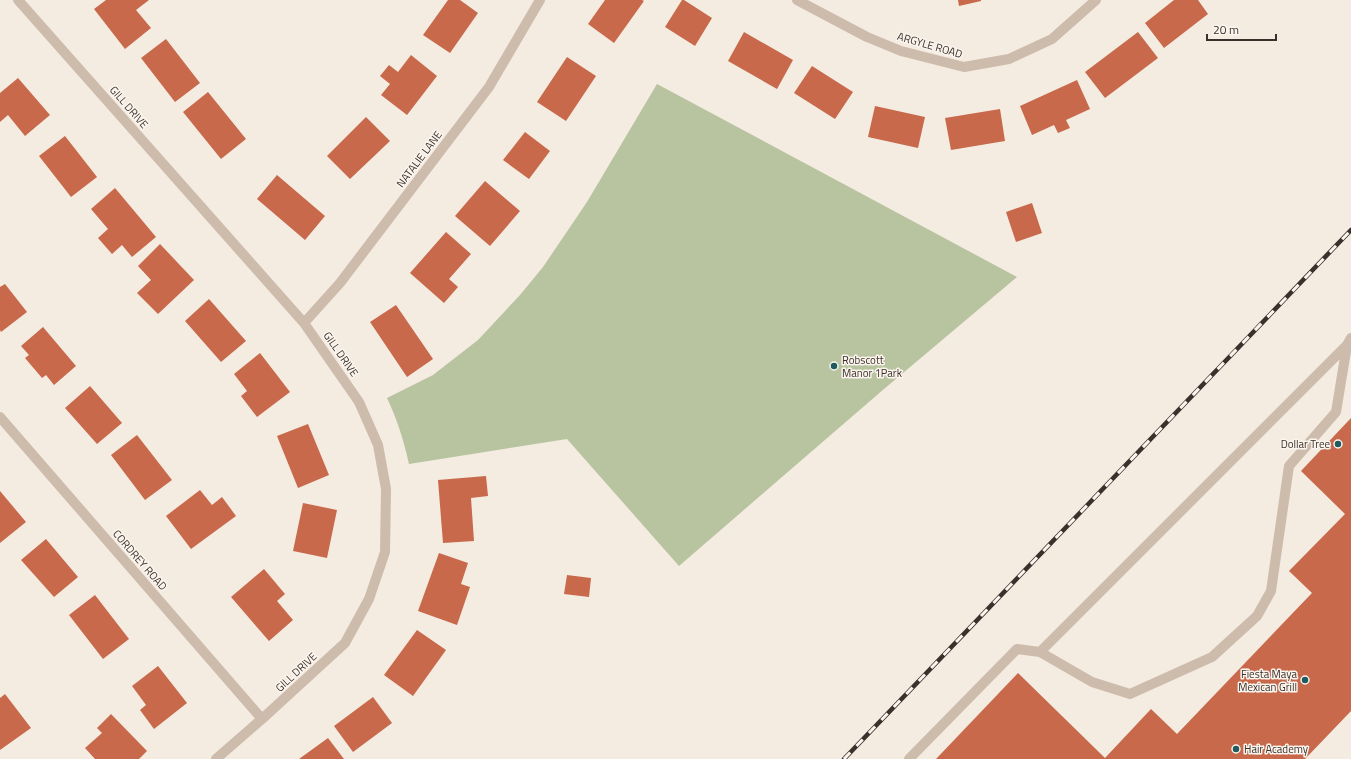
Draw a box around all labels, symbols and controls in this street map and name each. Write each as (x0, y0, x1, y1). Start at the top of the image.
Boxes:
scale bar (1207, 16, 1276, 42)
text: 20 m (1213, 20, 1239, 39)
street label: ARGYLE ROAD (896, 28, 964, 62)
street label: GILL DRIVE (106, 82, 152, 132)
street label: NATALIE LANE (392, 127, 446, 191)
street label: GILL DRIVE (320, 328, 362, 380)
place label: Robscott Manor 1Park (842, 352, 903, 381)
marker: Robscott Manor 1Park (829, 361, 839, 371)
place label: Dollar Tree (1281, 436, 1330, 452)
marker: Dollar Tree (1333, 439, 1343, 449)
street label: CORDREY ROAD (109, 526, 171, 594)
street label: GILL DRIVE (272, 649, 320, 695)
place label: Fiesta Maya Mexican Grill (1238, 666, 1297, 695)
marker: Fiesta Maya Mexican Grill (1300, 675, 1310, 685)
place label: Hair Academy (1244, 741, 1309, 757)
marker: Hair Academy (1231, 744, 1241, 754)

